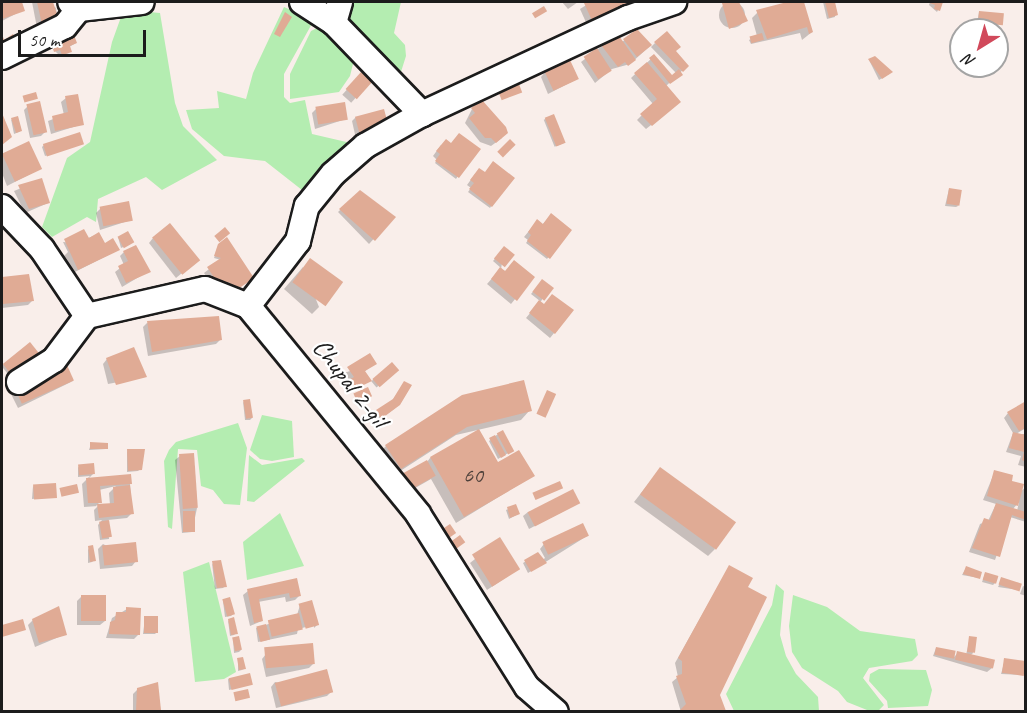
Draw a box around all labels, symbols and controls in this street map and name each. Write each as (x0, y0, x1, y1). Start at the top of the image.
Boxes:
scale bar (21, 18, 148, 56)
north arrow (949, 18, 1009, 78)
text: 50 m (29, 29, 60, 51)
text: N (959, 50, 979, 72)
street label: Chupal 2-gil (306, 332, 394, 434)
house number: 60 (463, 463, 483, 489)

